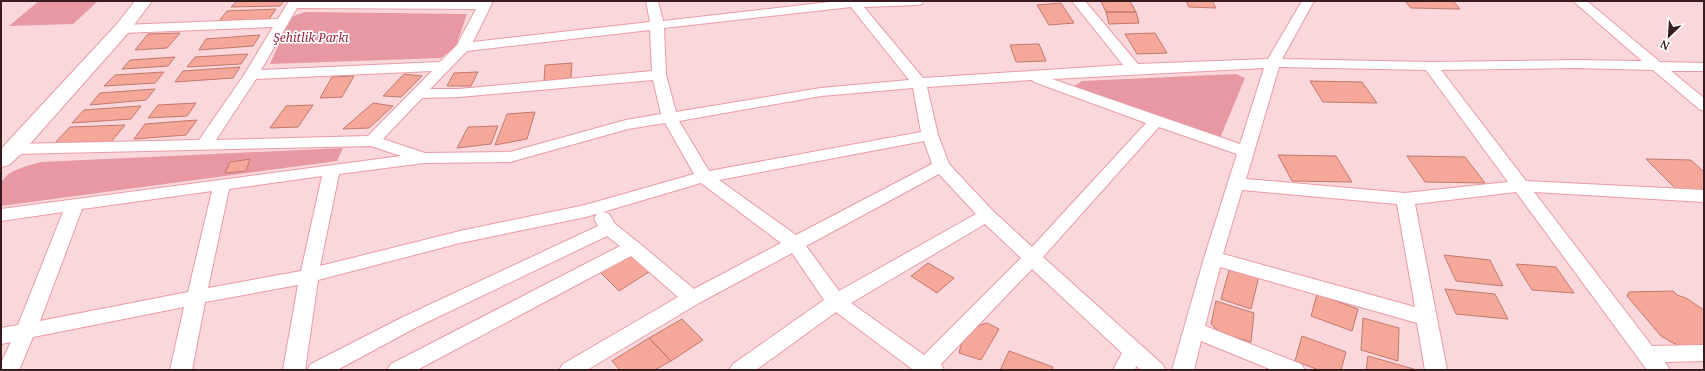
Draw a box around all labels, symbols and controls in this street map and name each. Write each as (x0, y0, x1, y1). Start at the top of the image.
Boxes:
north arrow (1649, 16, 1689, 56)
park label: Şehitlik Parkı (273, 29, 349, 46)
text: N (1657, 37, 1672, 54)

